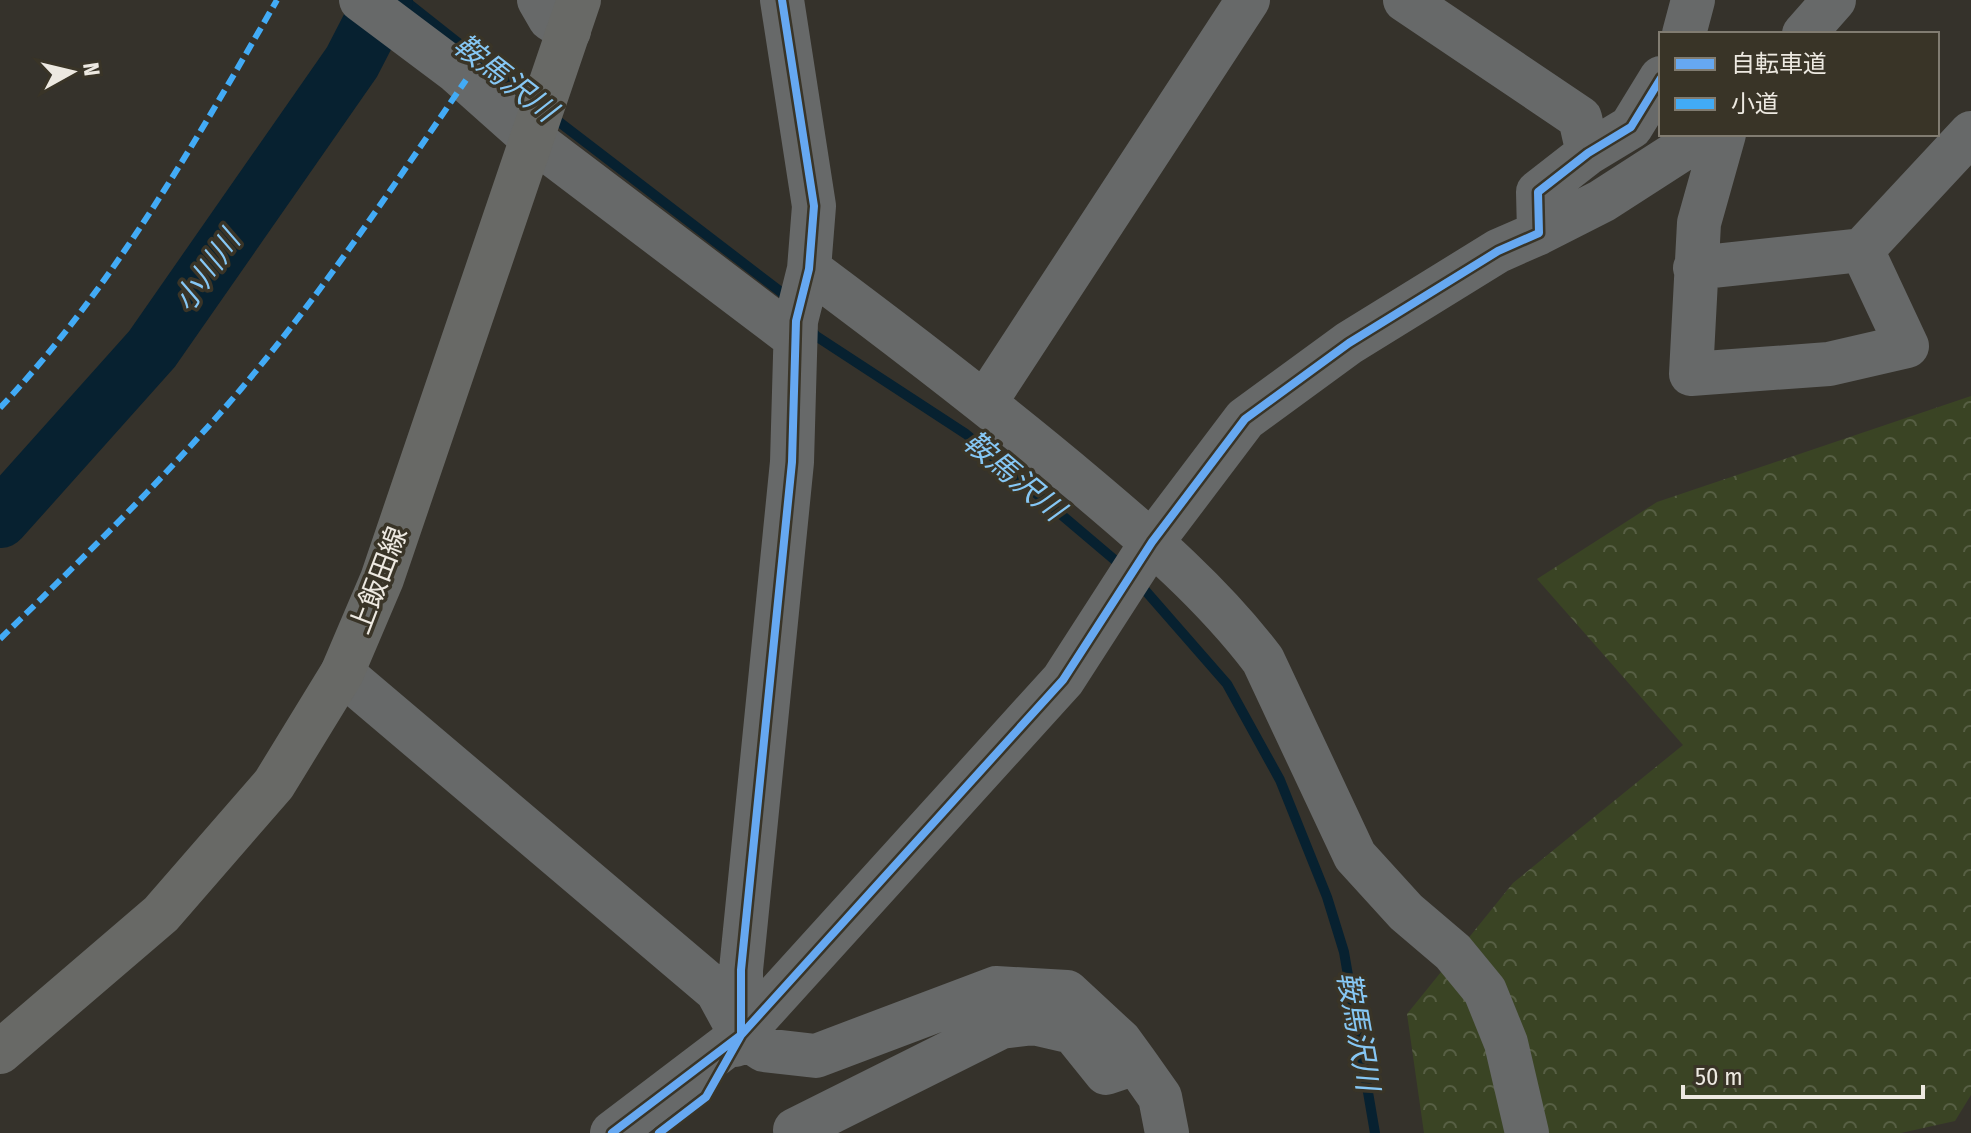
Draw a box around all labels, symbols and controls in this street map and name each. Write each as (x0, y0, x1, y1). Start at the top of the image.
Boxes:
water label: 鞍馬沢川 (447, 27, 566, 131)
north arrow (32, 32, 112, 112)
legend (1659, 32, 1939, 136)
text: 自転車道 (1731, 50, 1827, 78)
text: N (77, 61, 106, 78)
text: 小道 (1731, 90, 1779, 118)
water label: 小川川 (166, 221, 249, 318)
water label: 鞍馬沢川 (956, 424, 1074, 530)
street label: 上飯田線 (343, 522, 414, 638)
water label: 鞍馬沢川 (1330, 969, 1387, 1096)
scale bar (1683, 1049, 1923, 1099)
text: 50 m (1695, 1063, 1743, 1091)

